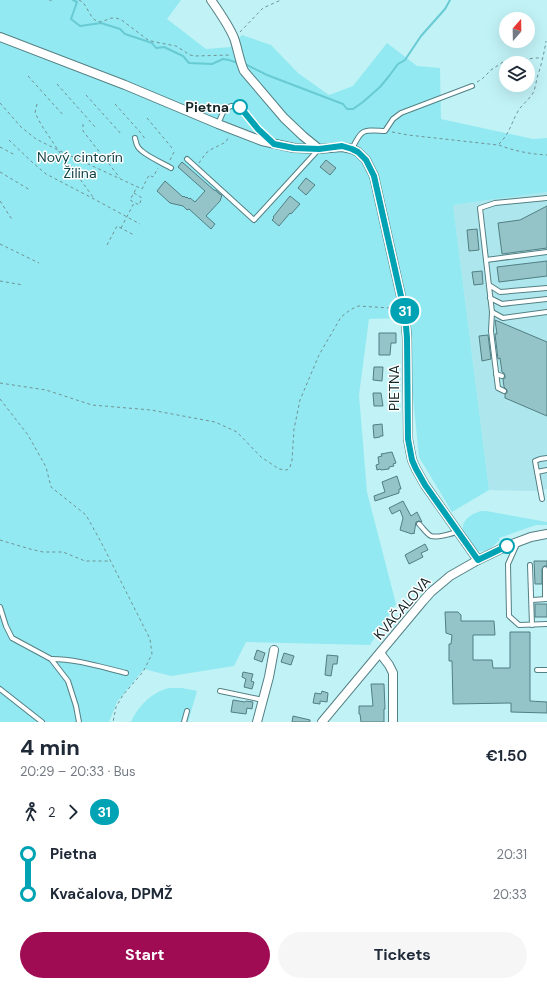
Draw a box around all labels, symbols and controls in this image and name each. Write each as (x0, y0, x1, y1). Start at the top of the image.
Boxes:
north arrow (499, 12, 535, 48)
map controls (499, 12, 535, 92)
button: layers (499, 56, 535, 92)
place label: Pietna (185, 98, 229, 116)
marker: Pietna (232, 99, 248, 115)
park label: Nový cintorín Žilina (37, 148, 123, 182)
line badge: 31 (387, 298, 423, 324)
text: 31 (398, 302, 412, 320)
street label: PIETNA (385, 365, 403, 411)
unlabelled marker (499, 538, 515, 554)
street label: KVAČALOVA (370, 573, 434, 643)
text: 4 min (20, 733, 80, 762)
text: €1.50 (486, 746, 527, 766)
text: 20:29 – 20:33 · Bus (20, 763, 136, 780)
icon: walk (20, 801, 42, 823)
icon: forward (62, 801, 84, 823)
text: 31 (98, 803, 111, 821)
text: 2 (48, 804, 56, 821)
text: Pietna (50, 844, 97, 864)
text: 20:31 (497, 846, 527, 863)
text: Kvačalova, DPMŽ (50, 884, 173, 904)
text: 20:33 (493, 886, 527, 903)
button: Start (20, 932, 270, 978)
button: Tickets (278, 932, 527, 978)

